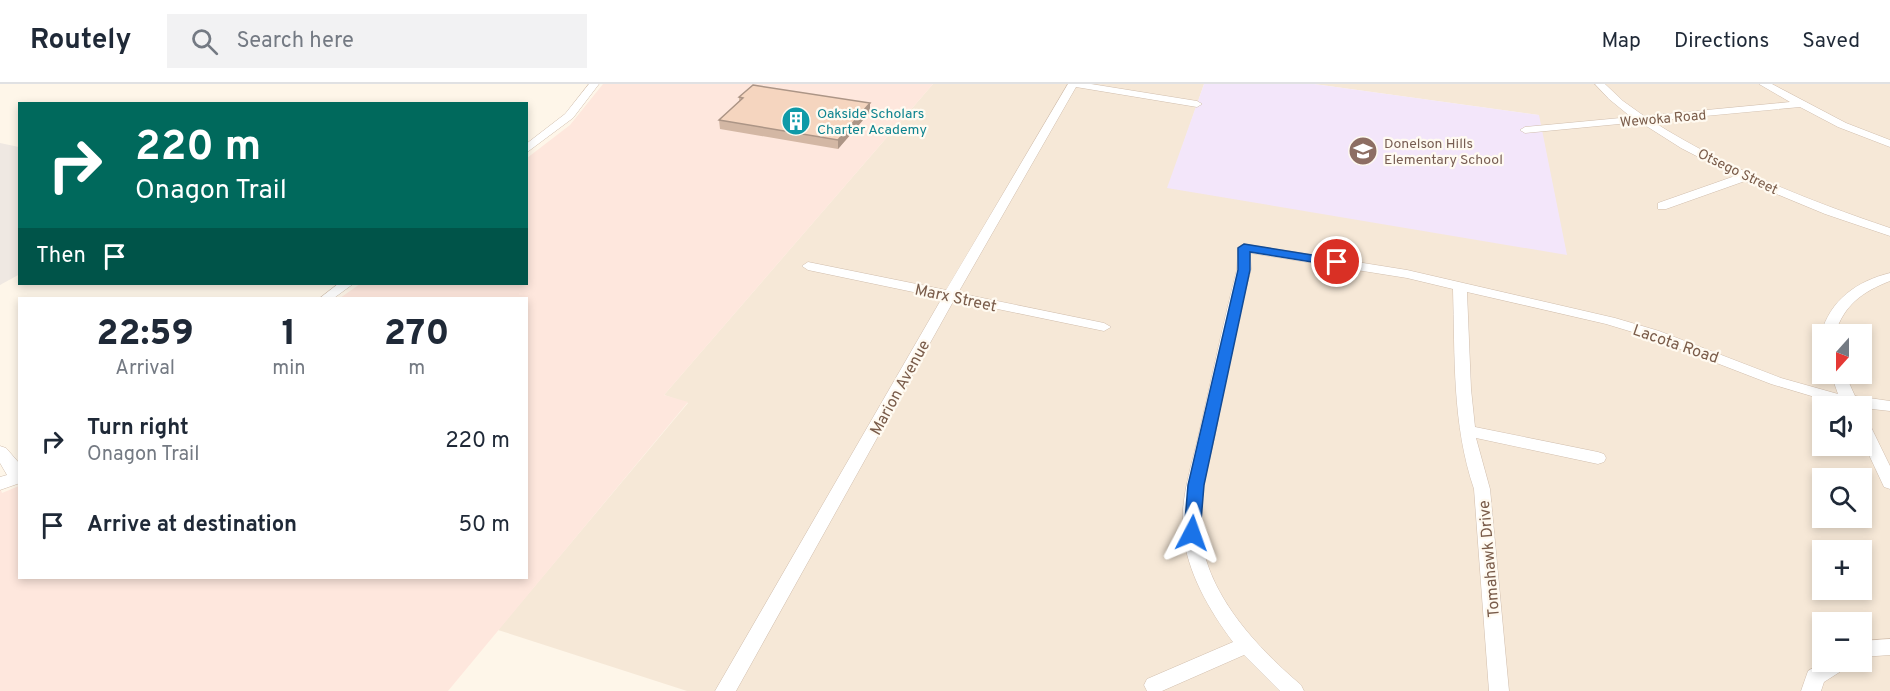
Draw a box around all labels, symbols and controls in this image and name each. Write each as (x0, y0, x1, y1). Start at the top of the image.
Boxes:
search box (167, 14, 587, 68)
text: Routely (30, 23, 131, 59)
icon: search (188, 25, 221, 58)
text: Search here (236, 28, 354, 55)
text: Map (1601, 28, 1641, 55)
text: Directions (1674, 28, 1769, 55)
text: Saved (1802, 28, 1860, 55)
building icon: Oakside Scholars Charter Academy (780, 105, 812, 137)
place label: Oakside Scholars Charter Academy (817, 106, 927, 139)
street label: Wewoka Road (1619, 107, 1707, 132)
text: 220 m (135, 122, 261, 175)
icon: right (36, 126, 114, 204)
school or university icon: Donelson Hills Elementary School (1347, 135, 1379, 167)
place label: Donelson Hills Elementary School (1384, 136, 1503, 169)
street label: Otsego Street (1694, 146, 1780, 199)
text: Onagon Trail (135, 174, 287, 208)
pin (1311, 236, 1362, 287)
icon: arrive (98, 240, 131, 273)
text: Then (36, 243, 86, 270)
icon: arrive (1320, 245, 1353, 278)
street label: Marx Street (913, 281, 998, 317)
text: 22:59 (97, 312, 194, 358)
text: 1 (282, 312, 296, 358)
text: 270 (384, 312, 450, 358)
street label: Lacota Road (1630, 321, 1721, 369)
north arrow (1812, 324, 1872, 384)
map controls (1812, 324, 1872, 672)
street label: Marion Avenue (866, 337, 935, 439)
text: Arrival (115, 356, 175, 382)
text: min (272, 356, 306, 382)
text: m (408, 356, 425, 382)
button: sound (1812, 396, 1872, 456)
text: Turn right (87, 415, 189, 442)
icon: right (36, 425, 69, 458)
text: 220 m (445, 428, 510, 455)
text: Onagon Trail (87, 442, 199, 468)
button: search (1812, 468, 1872, 528)
street label: Tomahawk Drive (1475, 499, 1505, 618)
position arrow (1160, 501, 1224, 565)
icon: arrive (36, 509, 69, 542)
text: Arrive at destination (87, 512, 297, 539)
text: 50 m (458, 512, 510, 539)
button: + (1812, 540, 1872, 600)
button: − (1812, 612, 1872, 672)

